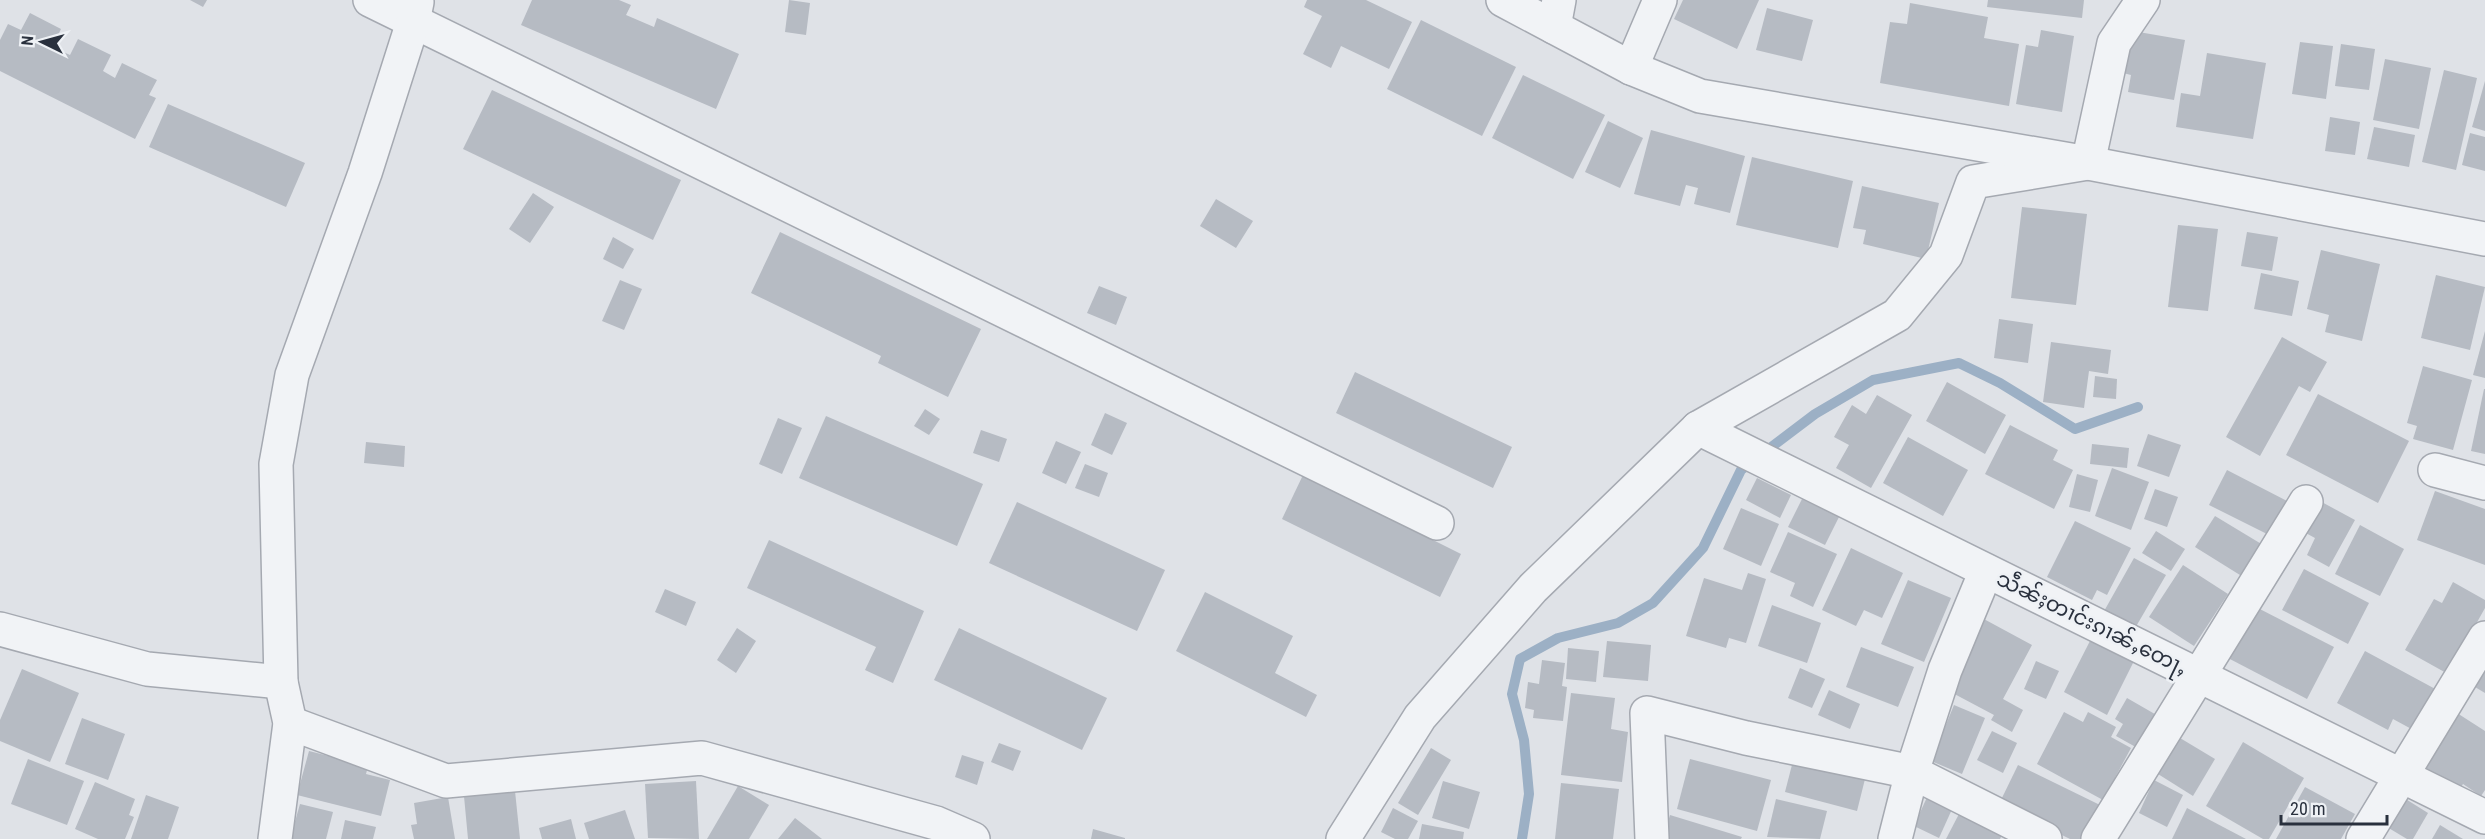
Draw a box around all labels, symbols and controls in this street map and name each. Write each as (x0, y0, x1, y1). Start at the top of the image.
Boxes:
north arrow (12, 12, 72, 72)
text: N (18, 35, 37, 46)
street label: သဵၼ်ႈတၢင်းၵၢၼ်ႇတေႃႇ (1991, 563, 2193, 684)
scale bar (2281, 788, 2388, 826)
text: 20 m (2290, 798, 2325, 819)

